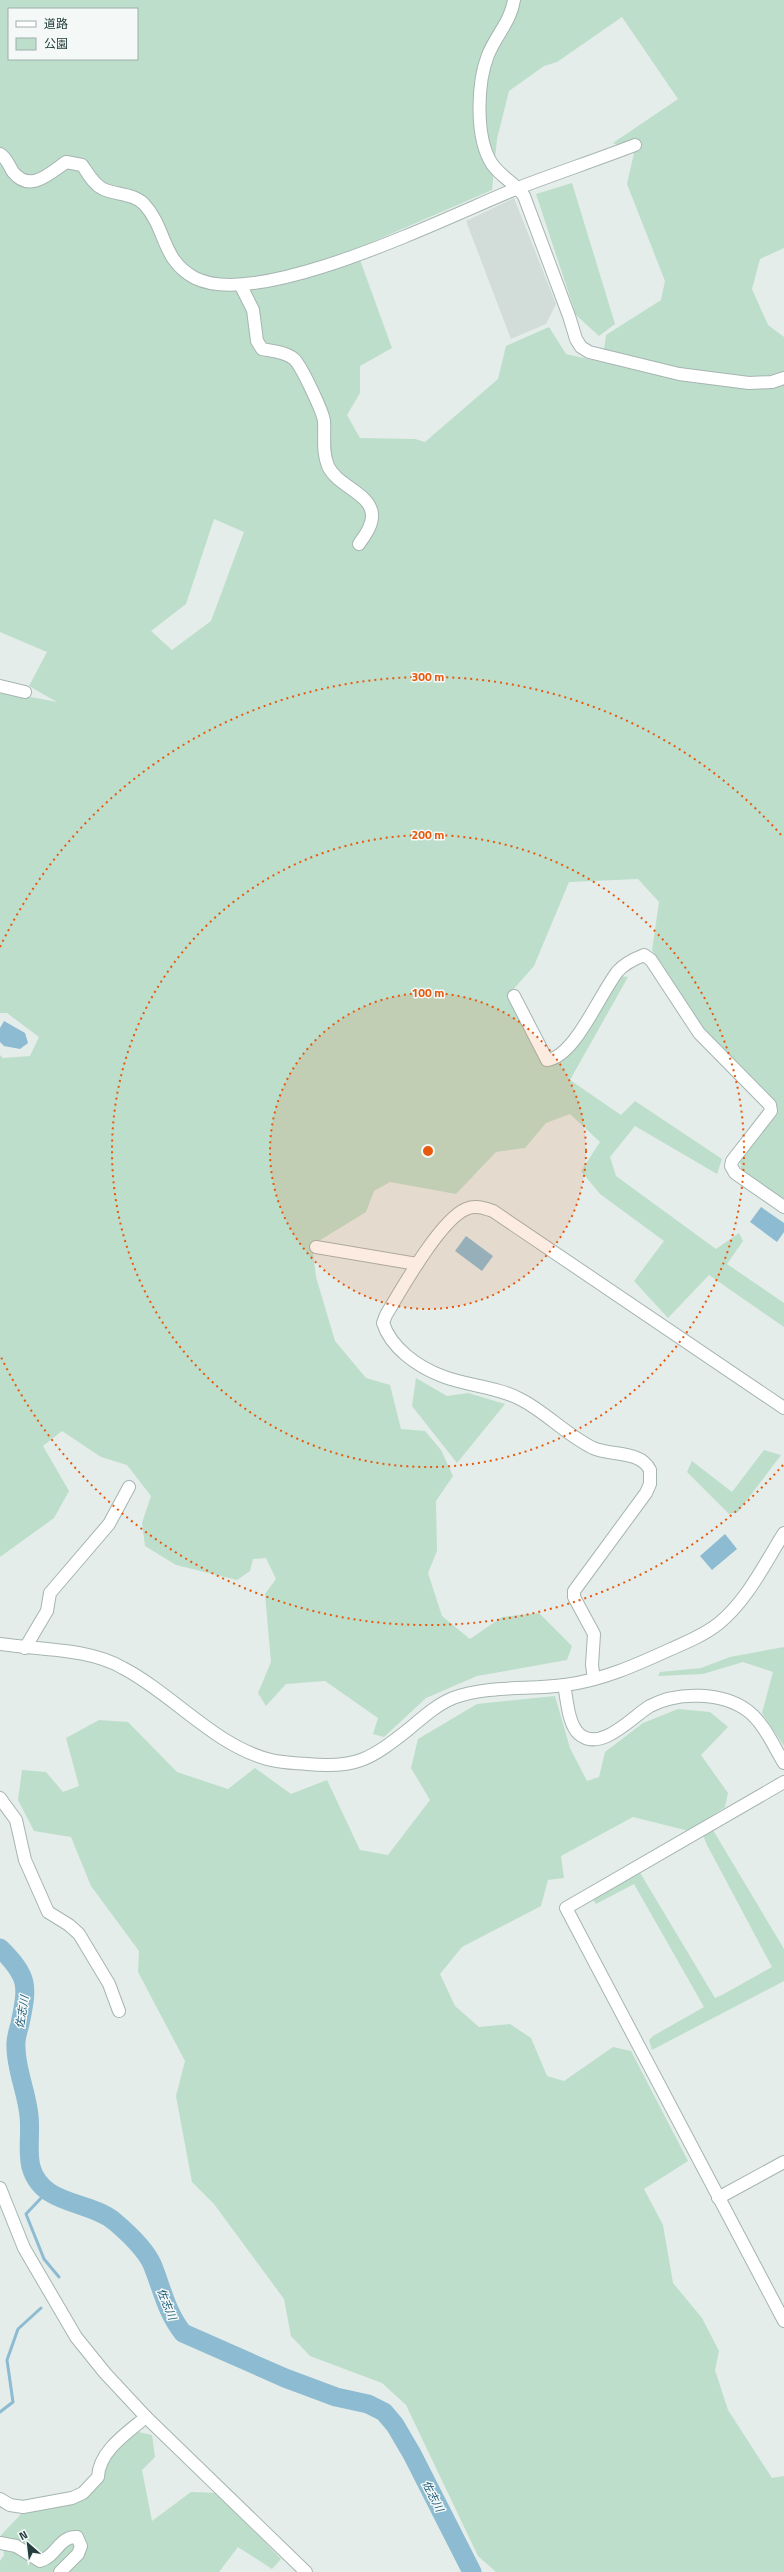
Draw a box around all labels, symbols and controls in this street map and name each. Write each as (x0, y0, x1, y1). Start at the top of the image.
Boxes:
legend (8, 8, 138, 60)
text: 道路 (44, 14, 68, 33)
text: 公園 (44, 34, 68, 53)
text: 300 m (412, 667, 444, 686)
text: 200 m (412, 825, 444, 844)
text: 100 m (412, 983, 444, 1002)
centre of rings (421, 1144, 435, 1158)
water label: 佐志川 (12, 1993, 33, 2030)
water label: 佐志川 (153, 2286, 181, 2323)
water label: 佐志川 (418, 2478, 448, 2515)
north arrow (8, 2524, 48, 2564)
text: N (16, 2526, 30, 2544)

